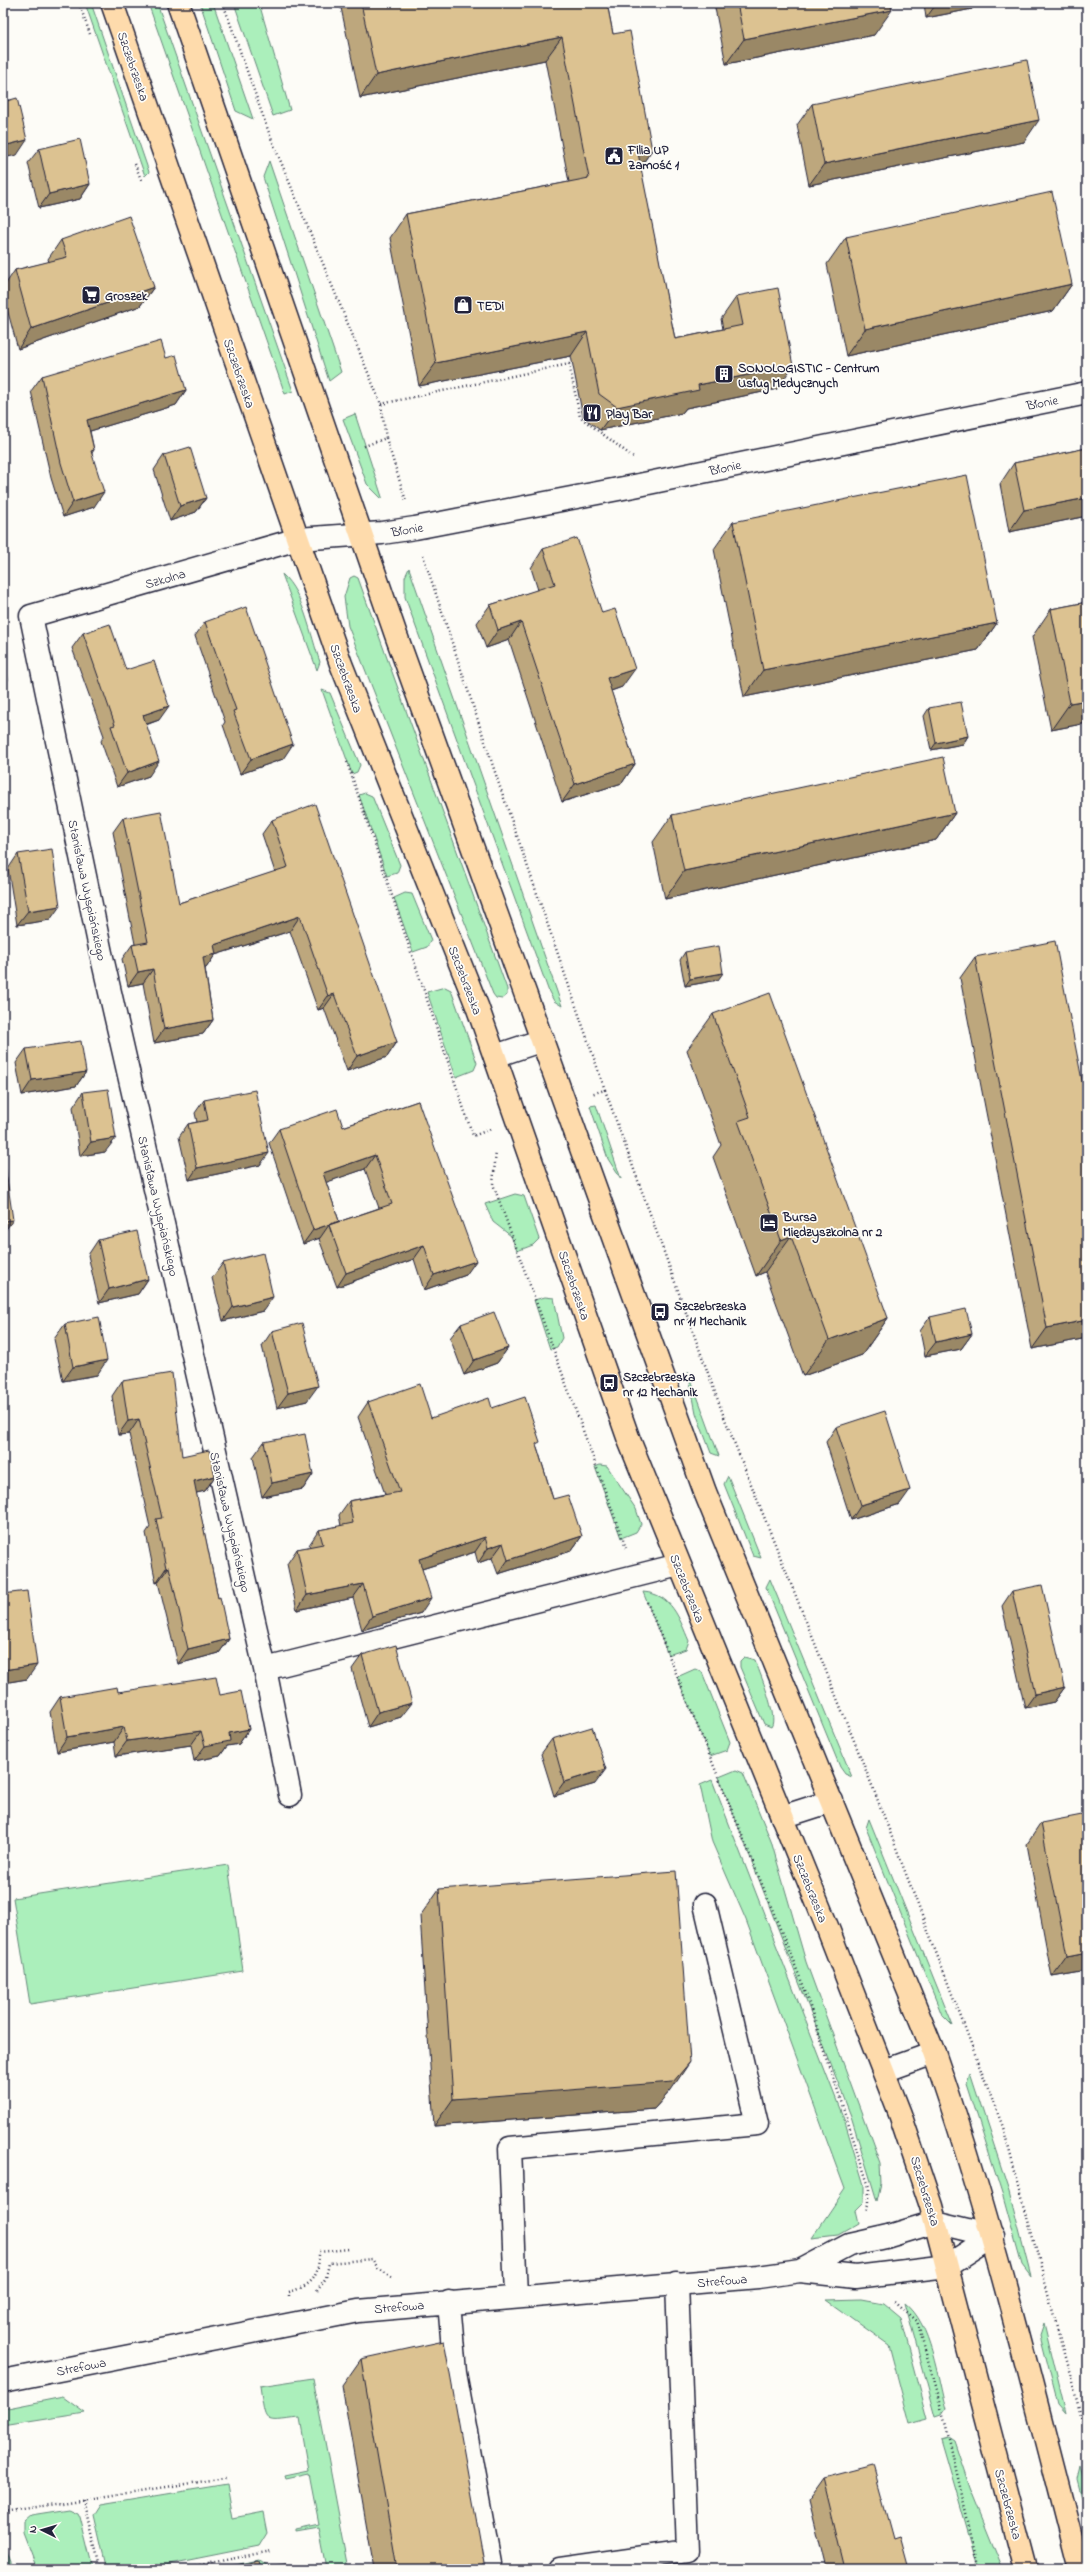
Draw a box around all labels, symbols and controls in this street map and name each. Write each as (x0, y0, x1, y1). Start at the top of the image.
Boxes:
street label: Szczebrzeska (112, 29, 153, 104)
place label: Filia UP Zamość 1 (627, 141, 680, 175)
public building icon: Filia UP Zamość 1 (603, 145, 625, 167)
supermarket icon: Groszek (80, 284, 102, 306)
place label: Groszek (105, 287, 148, 306)
shop icon: TEDi (452, 294, 474, 316)
place label: TEDi (477, 297, 504, 316)
street label: Szczebrzeska (218, 336, 259, 411)
place label: SONOLOGISTIC - Centrum Usług Medycznych (738, 359, 879, 395)
building icon: SONOLOGISTIC - Centrum Usług Medycznych (713, 363, 735, 385)
street label: Błonie (1024, 391, 1060, 416)
restaurant icon: Play Bar (581, 402, 603, 424)
place label: Play Bar (606, 405, 653, 426)
street label: Błonie (707, 456, 743, 481)
street label: Błonie (389, 518, 425, 543)
street label: Szkolna (143, 565, 188, 594)
street label: Szczebrzeska (324, 641, 367, 716)
street label: Stanisława Wyspiańskiego (61, 818, 111, 963)
street label: Szczebrzeska (443, 943, 486, 1018)
street label: Stanisława Wyspiańskiego (131, 1134, 183, 1279)
place label: Bursa Międzyszkolna nr 2 (782, 1208, 883, 1244)
hotel icon: Bursa Międzyszkolna nr 2 (758, 1212, 780, 1234)
street label: Szczebrzeska (553, 1248, 594, 1323)
place label: Szczebrzeska nr 11 Mechanik (674, 1297, 747, 1331)
bus stop icon: Szczebrzeska nr 11 Mechanik (649, 1301, 671, 1323)
place label: Szczebrzeska nr 12 Mechanik (623, 1368, 698, 1402)
bus stop icon: Szczebrzeska nr 12 Mechanik (598, 1372, 620, 1394)
street label: Stanisława Wyspiańskiego (203, 1450, 255, 1595)
street label: Szczebrzeska (664, 1551, 709, 1626)
street label: Szczebrzeska (787, 1851, 832, 1926)
street label: Szczebrzeska (905, 2154, 944, 2229)
street label: Strefowa (696, 2270, 748, 2293)
street label: Strefowa (373, 2296, 425, 2319)
street label: Strefowa (55, 2353, 108, 2382)
street label: Szczebrzeska (989, 2467, 1026, 2542)
north arrow (22, 2510, 62, 2550)
text: N (25, 2525, 41, 2534)

